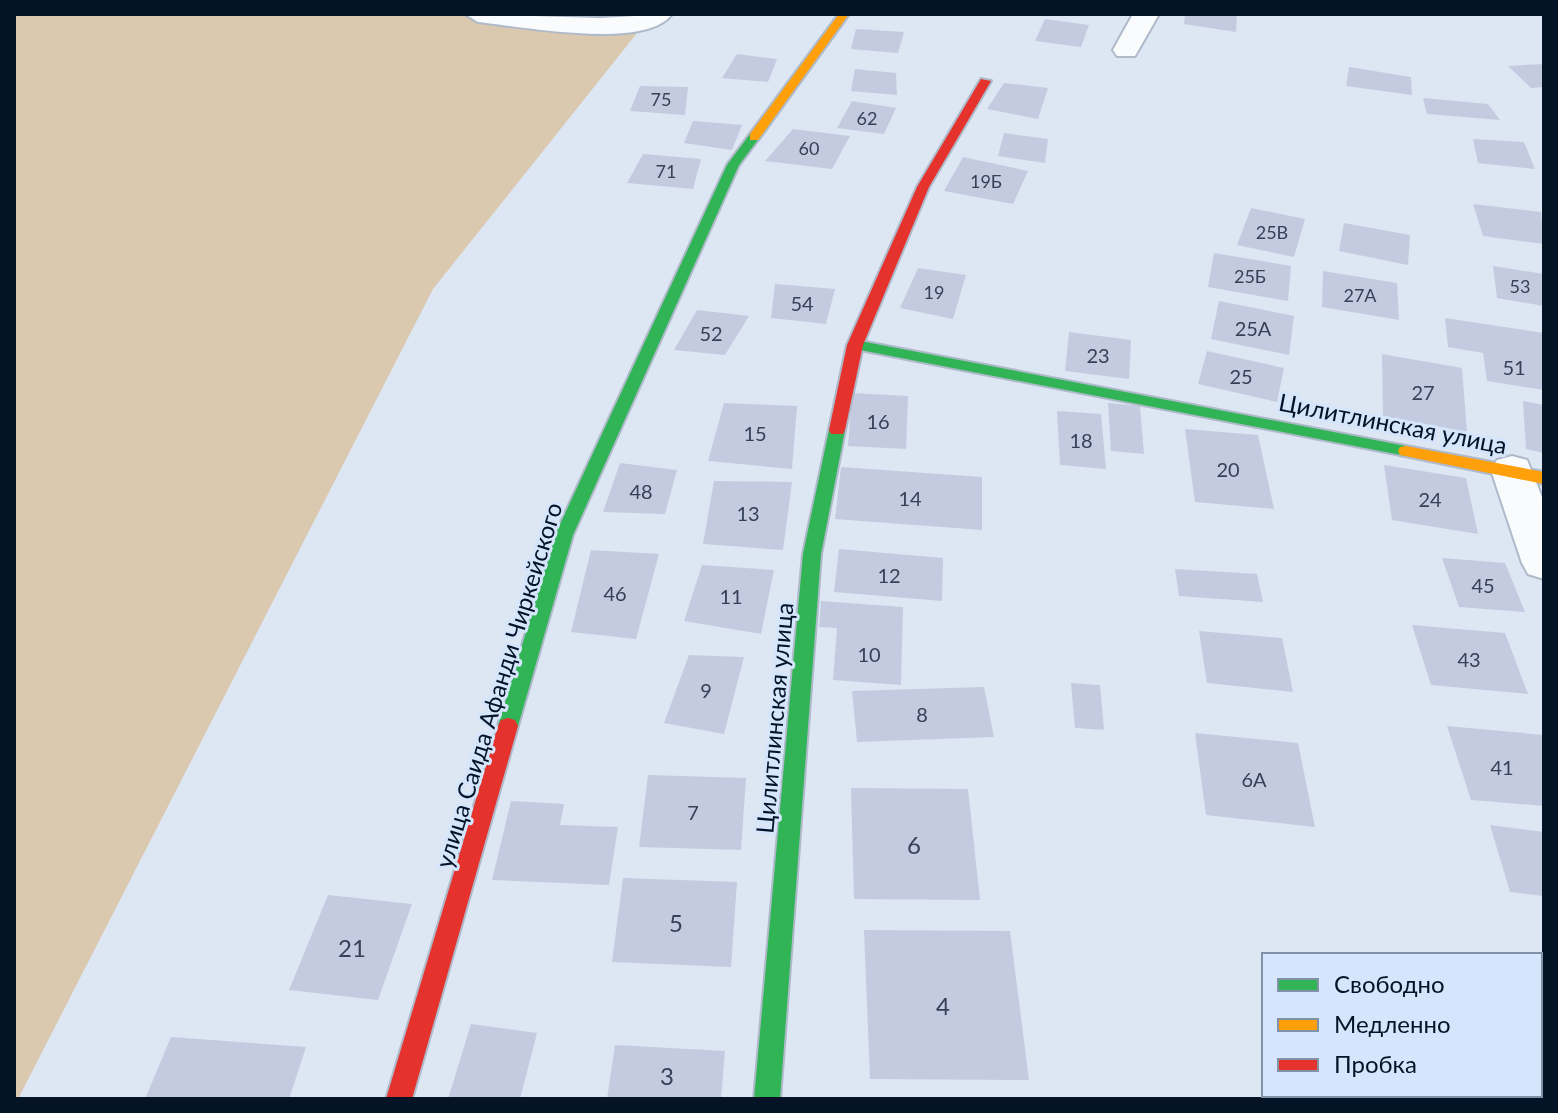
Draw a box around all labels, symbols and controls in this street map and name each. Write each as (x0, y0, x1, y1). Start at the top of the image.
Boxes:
house number: 75 (651, 88, 671, 110)
house number: 62 (857, 107, 877, 129)
house number: 60 (799, 137, 819, 159)
house number: 71 (656, 160, 676, 182)
house number: 19Б (970, 170, 1002, 192)
house number: 25В (1256, 221, 1288, 243)
house number: 25Б (1234, 265, 1266, 287)
house number: 53 (1510, 275, 1530, 297)
house number: 19 (924, 281, 944, 303)
house number: 27А (1343, 284, 1377, 306)
house number: 54 (790, 291, 814, 315)
house number: 25А (1235, 316, 1272, 340)
house number: 52 (699, 321, 723, 345)
house number: 23 (1086, 343, 1110, 367)
house number: 51 (1502, 355, 1526, 379)
house number: 25 (1229, 364, 1253, 388)
house number: 27 (1411, 380, 1435, 404)
street label: Цилитлинская улица (1276, 387, 1510, 459)
house number: 16 (866, 409, 890, 433)
house number: 15 (743, 421, 767, 445)
house number: 18 (1069, 428, 1093, 452)
house number: 20 (1216, 457, 1240, 481)
house number: 48 (629, 479, 653, 503)
house number: 14 (898, 486, 922, 510)
house number: 24 (1418, 487, 1442, 511)
street label: улица Саида Афанди Чиркейского (428, 499, 568, 871)
house number: 13 (736, 501, 760, 525)
house number: 12 (877, 563, 901, 587)
house number: 45 (1471, 573, 1495, 597)
house number: 46 (603, 581, 627, 605)
house number: 11 (719, 584, 743, 608)
street label: Цилитлинская улица (749, 601, 799, 835)
house number: 10 (857, 642, 881, 666)
house number: 43 (1457, 647, 1481, 671)
house number: 9 (700, 678, 712, 702)
house number: 8 (916, 702, 928, 726)
house number: 41 (1490, 755, 1514, 779)
house number: 6А (1241, 767, 1267, 791)
house number: 7 (687, 800, 699, 824)
house number: 6 (907, 830, 921, 859)
house number: 5 (669, 908, 683, 937)
house number: 21 (338, 933, 366, 962)
legend (1262, 953, 1542, 1097)
text: Свободно (1334, 969, 1445, 998)
house number: 4 (936, 991, 950, 1020)
text: Медленно (1334, 1009, 1451, 1038)
text: Пробка (1334, 1049, 1417, 1078)
house number: 3 (660, 1061, 674, 1090)

